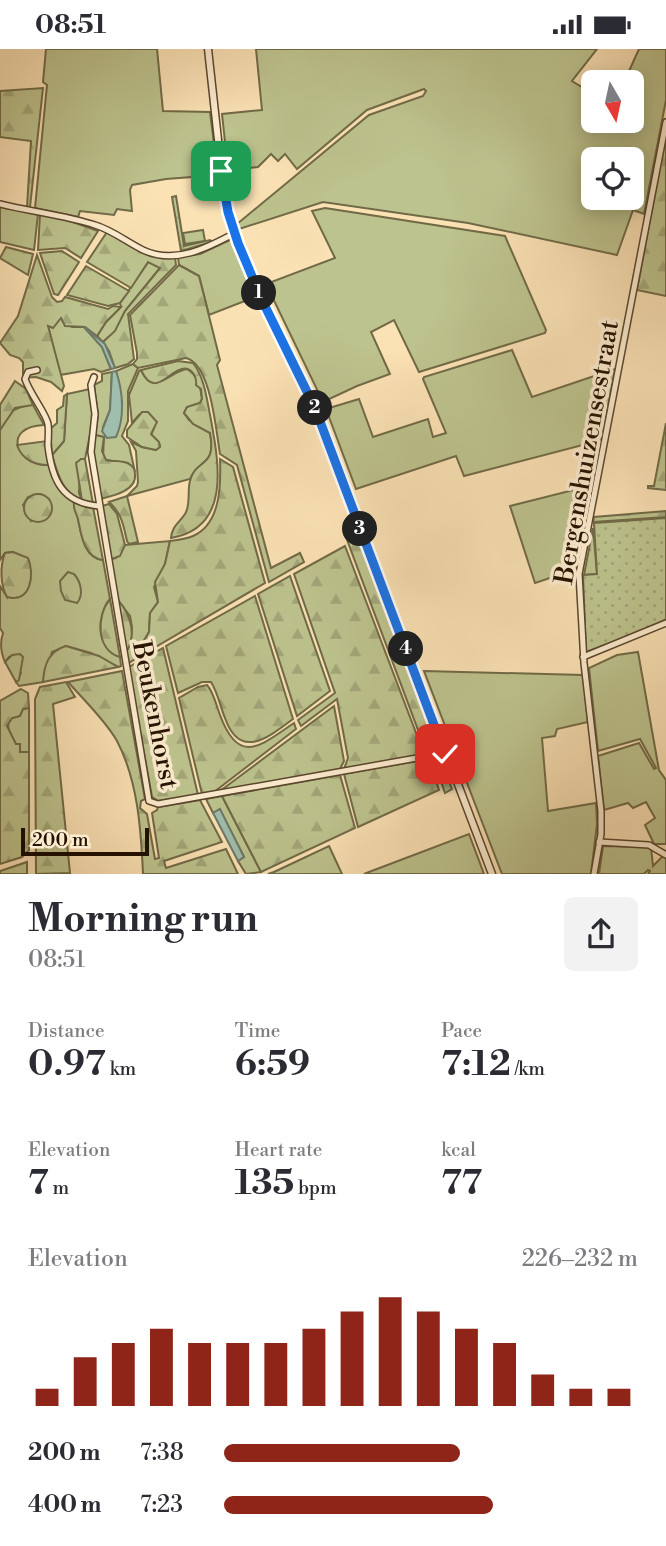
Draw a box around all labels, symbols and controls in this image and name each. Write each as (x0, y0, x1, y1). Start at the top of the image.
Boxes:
text: 08:51 (35, 9, 106, 41)
north arrow (581, 70, 644, 133)
map controls (581, 70, 644, 210)
pin (191, 141, 251, 201)
button: locate (581, 147, 644, 210)
icon: arrive (202, 152, 240, 190)
pin: 1 (242, 275, 276, 311)
text: 1 (254, 280, 263, 304)
street label: Bergenshuizensestraat (548, 318, 626, 588)
pin: 2 (298, 391, 332, 425)
text: 2 (309, 395, 320, 419)
pin: 3 (342, 511, 378, 547)
text: 3 (354, 516, 365, 540)
pin: 4 (388, 631, 424, 667)
text: 4 (399, 636, 412, 660)
street label: Beukenhorst (125, 637, 185, 792)
pin (415, 724, 475, 784)
icon: check (426, 735, 464, 773)
scale bar (21, 825, 149, 857)
text: 200 m (32, 828, 89, 852)
text: Morning run (28, 896, 258, 943)
button: share (564, 897, 638, 971)
text: 08:51 (28, 946, 85, 974)
text: Distance (28, 1019, 105, 1043)
text: Time (235, 1019, 280, 1043)
text: Pace (441, 1019, 482, 1043)
text: 0.97 (28, 1043, 106, 1086)
text: 6:59 (235, 1043, 310, 1086)
text: 7:12 (441, 1043, 511, 1086)
text: km (106, 1057, 136, 1081)
text: /km (511, 1057, 545, 1081)
text: Elevation (28, 1138, 110, 1162)
text: Heart rate (235, 1138, 322, 1162)
text: kcal (441, 1138, 476, 1162)
text: 7 (28, 1162, 49, 1205)
text: 135 (235, 1162, 294, 1205)
text: 77 (441, 1162, 482, 1205)
text: m (49, 1176, 69, 1200)
text: bpm (294, 1176, 337, 1200)
text: Elevation (28, 1245, 128, 1273)
text: 226–232 m (522, 1245, 638, 1273)
text: 200 m (28, 1439, 100, 1467)
text: 7:38 (140, 1439, 184, 1467)
text: 400 m (28, 1491, 101, 1519)
text: 7:23 (140, 1491, 183, 1519)

